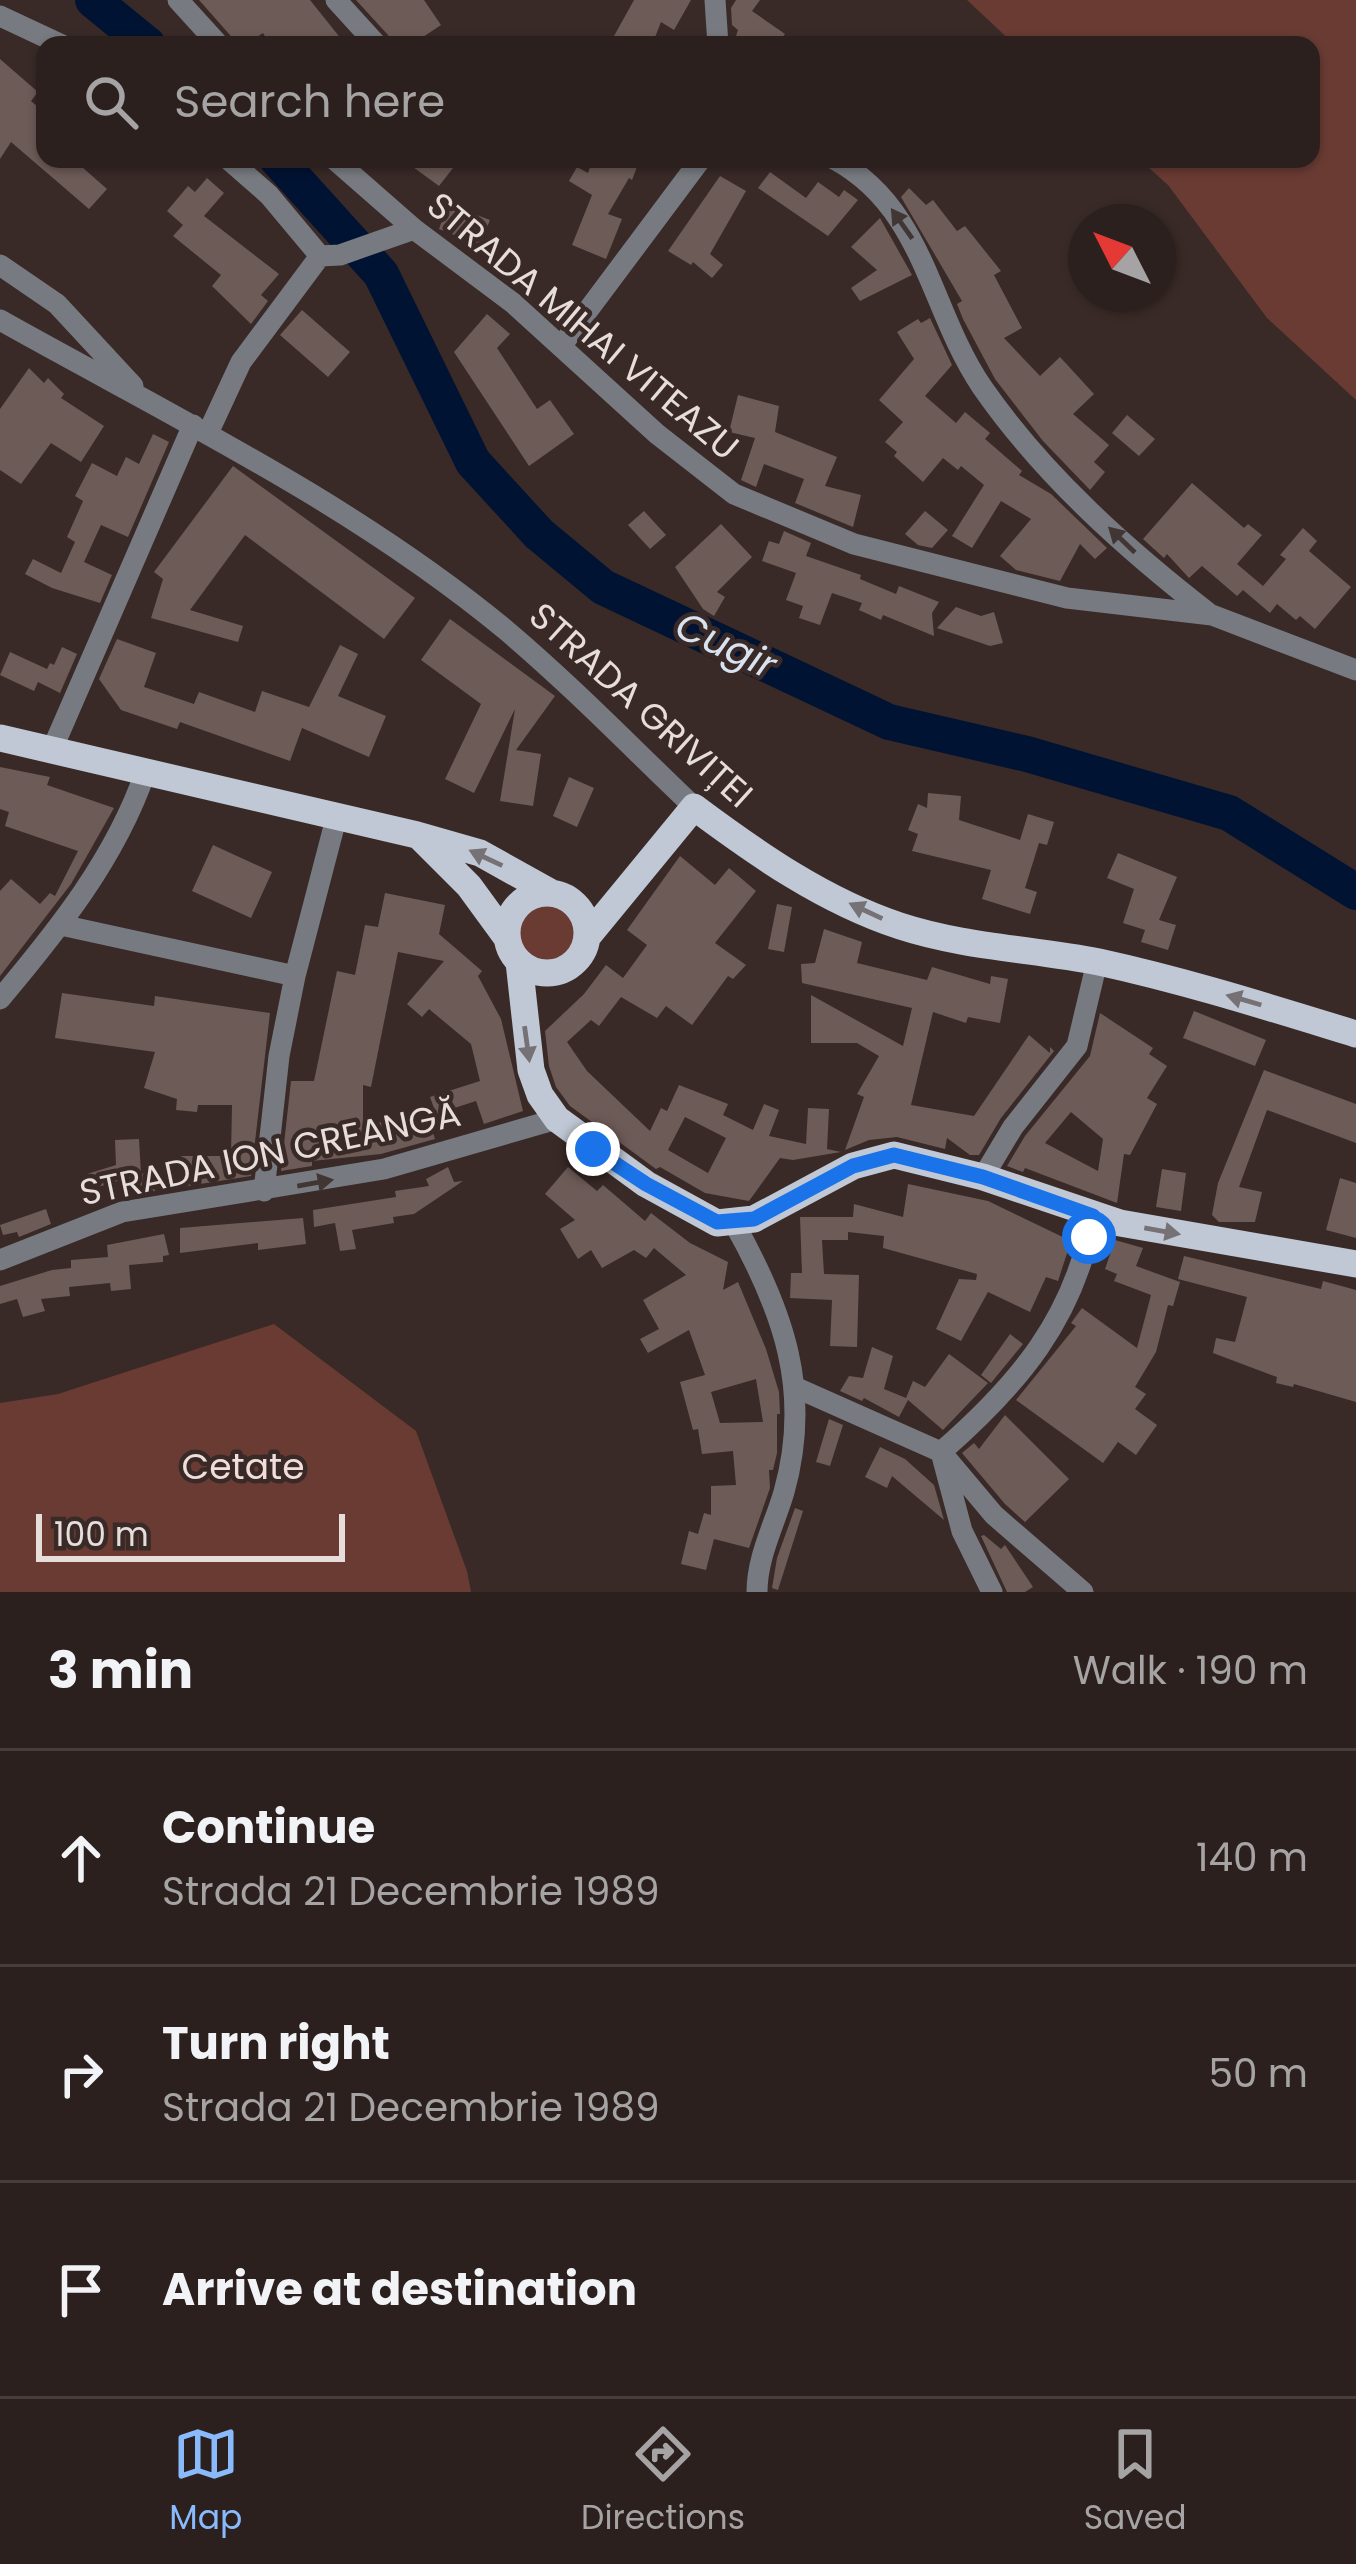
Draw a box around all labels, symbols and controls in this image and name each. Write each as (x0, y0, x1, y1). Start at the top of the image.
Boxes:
search box (36, 36, 1320, 168)
icon: search (78, 69, 144, 135)
text: Search here (174, 70, 445, 133)
street label: STRADA MIHAI VITEAZU (416, 180, 750, 472)
north arrow (1068, 204, 1176, 312)
one-way arrow (891, 208, 914, 240)
one-way arrow (1108, 526, 1136, 554)
street label: STRADA GRIVIȚEI (518, 591, 764, 819)
water label: Cugir (667, 598, 787, 693)
one-way arrow (468, 848, 503, 868)
one-way arrow (848, 900, 883, 920)
one-way arrow (1225, 990, 1262, 1008)
one-way arrow (518, 1026, 537, 1063)
street label: STRADA ION CREANGĂ (75, 1088, 465, 1218)
route end (566, 1122, 620, 1176)
one-way arrow (297, 1173, 335, 1191)
route start (1062, 1210, 1116, 1264)
one-way arrow (1144, 1222, 1182, 1241)
park label: Cetate (182, 1441, 304, 1492)
scale bar (36, 1508, 345, 1561)
text: 100 m (54, 1511, 149, 1558)
text: 3 min (48, 1634, 193, 1706)
text: Walk · 190 m (1073, 1643, 1308, 1698)
text: Continue (162, 1796, 375, 1859)
icon: ahead (48, 1825, 114, 1891)
text: 140 m (1196, 1830, 1308, 1885)
text: Strada 21 Decembrie 1989 (162, 1864, 660, 1919)
text: Turn right (162, 2012, 390, 2075)
icon: right (48, 2041, 114, 2107)
text: 50 m (1208, 2046, 1308, 2101)
text: Strada 21 Decembrie 1989 (162, 2080, 660, 2135)
icon: arrive (48, 2257, 114, 2323)
text: Arrive at destination (162, 2258, 637, 2321)
tab: Map (169, 2421, 242, 2543)
tab: Directions (581, 2421, 745, 2543)
tab: Saved (1084, 2421, 1187, 2543)

